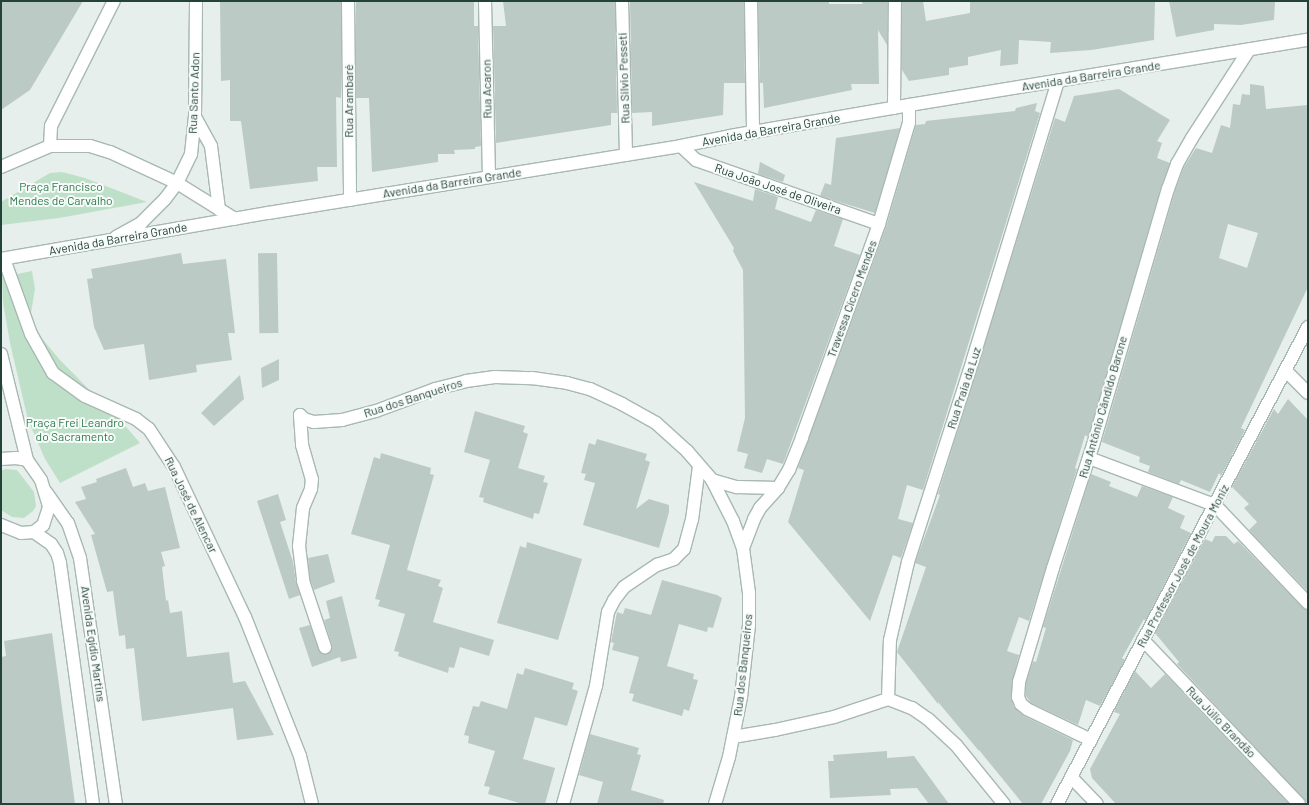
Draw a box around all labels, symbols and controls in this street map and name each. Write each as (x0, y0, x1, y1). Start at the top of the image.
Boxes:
street label: Rua Silvio Pesseti (615, 32, 633, 124)
street label: Rua Santo Adon (185, 52, 203, 134)
street label: Avenida da Barreira Grande (1021, 58, 1161, 94)
street label: Rua Acaron (479, 59, 495, 119)
street label: Rua Arambaré (342, 64, 356, 138)
street label: Avenida da Barreira Grande (701, 111, 841, 149)
street label: Rua João José de Oliveira (713, 161, 843, 217)
street label: Avenida da Barreira Grande (382, 165, 522, 201)
park label: Praça Francisco Mendes de Carvalho (9, 180, 113, 208)
street label: Avenida da Barreira Grande (48, 220, 188, 258)
street label: Travessa Cícero Mendes (824, 238, 880, 360)
street label: Rua Antônio Cândido Barone (1076, 334, 1130, 480)
street label: Rua Praia da Luz (944, 345, 984, 431)
street label: Rua dos Banqueiros (362, 375, 464, 421)
park label: Praça Frei Leandro do Sacramento (26, 416, 124, 444)
street label: Rua José de Alencar (161, 455, 221, 555)
street label: Rua Professor José de Moura Moniz (1134, 482, 1232, 650)
street label: Avenida Egídio Martins (78, 585, 108, 703)
street label: Rua dos Banqueiros (730, 613, 756, 717)
street label: Rua Júlio Brandão (1183, 683, 1259, 761)

